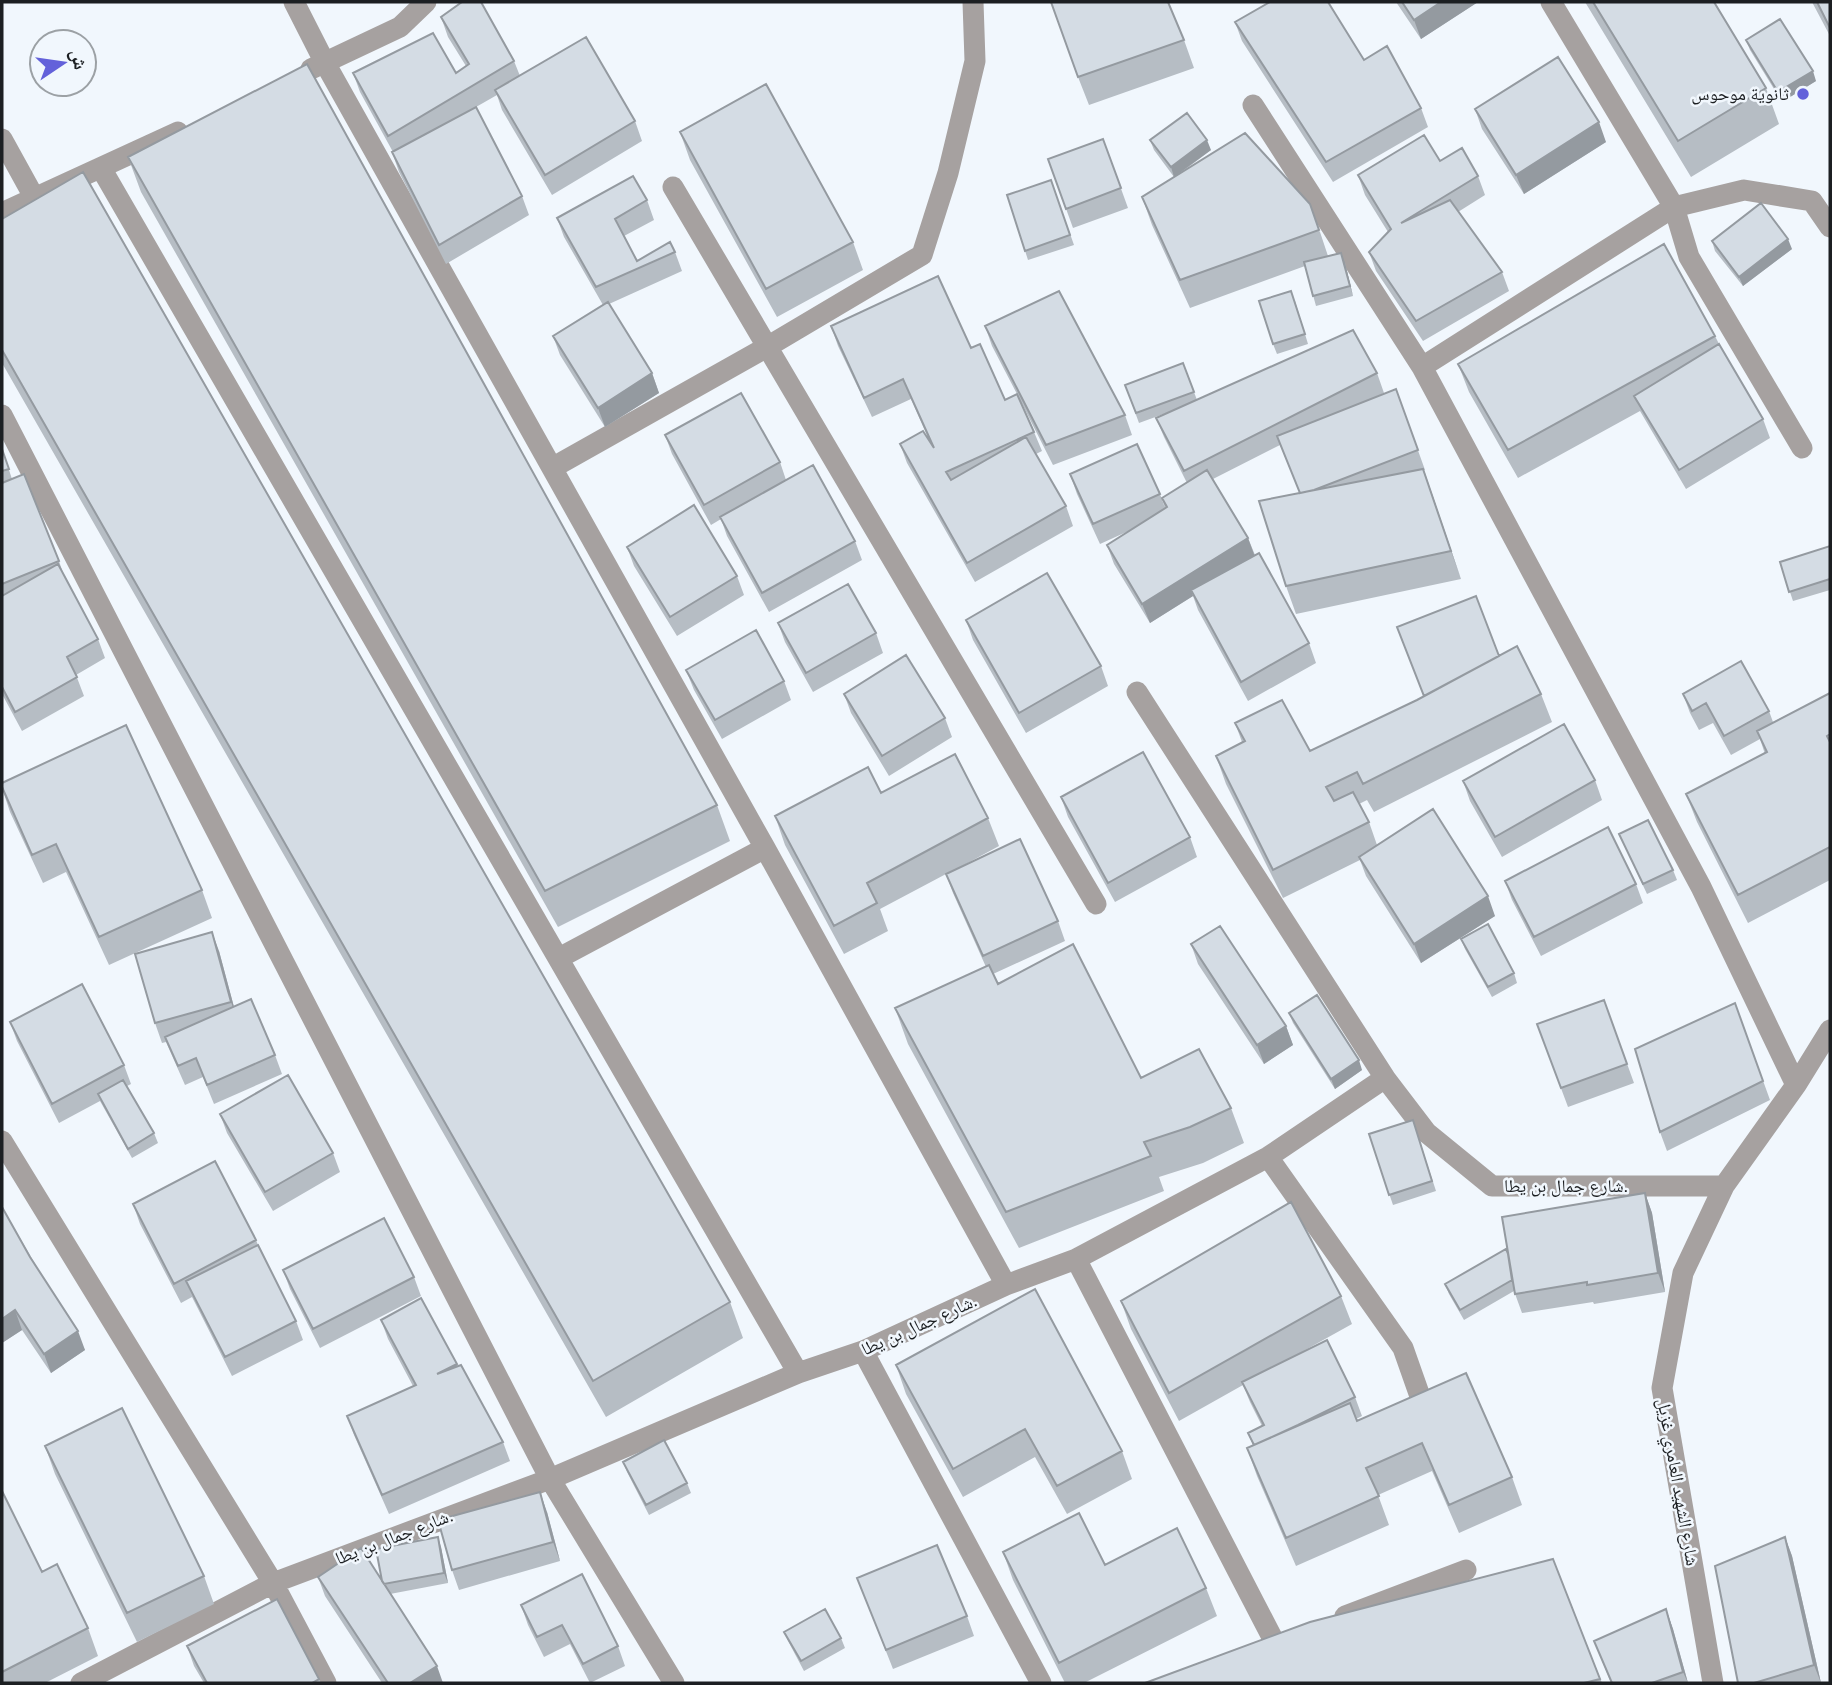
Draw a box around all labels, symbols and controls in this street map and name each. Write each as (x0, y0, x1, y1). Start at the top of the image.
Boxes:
north arrow (28, 28, 98, 98)
text: ش (64, 47, 94, 72)
place label: ثانوية موحوس (1691, 82, 1789, 106)
marker: ثانوية موحوس (1795, 86, 1811, 102)
street label: شارع جمال بن يطا. (1504, 1174, 1628, 1198)
street label: شارع جمال بن يطا. (858, 1289, 980, 1361)
street label: شارع الشهيد العامري غزيل (1649, 1396, 1705, 1568)
street label: شارع جمال بن يطا. (332, 1504, 456, 1570)

